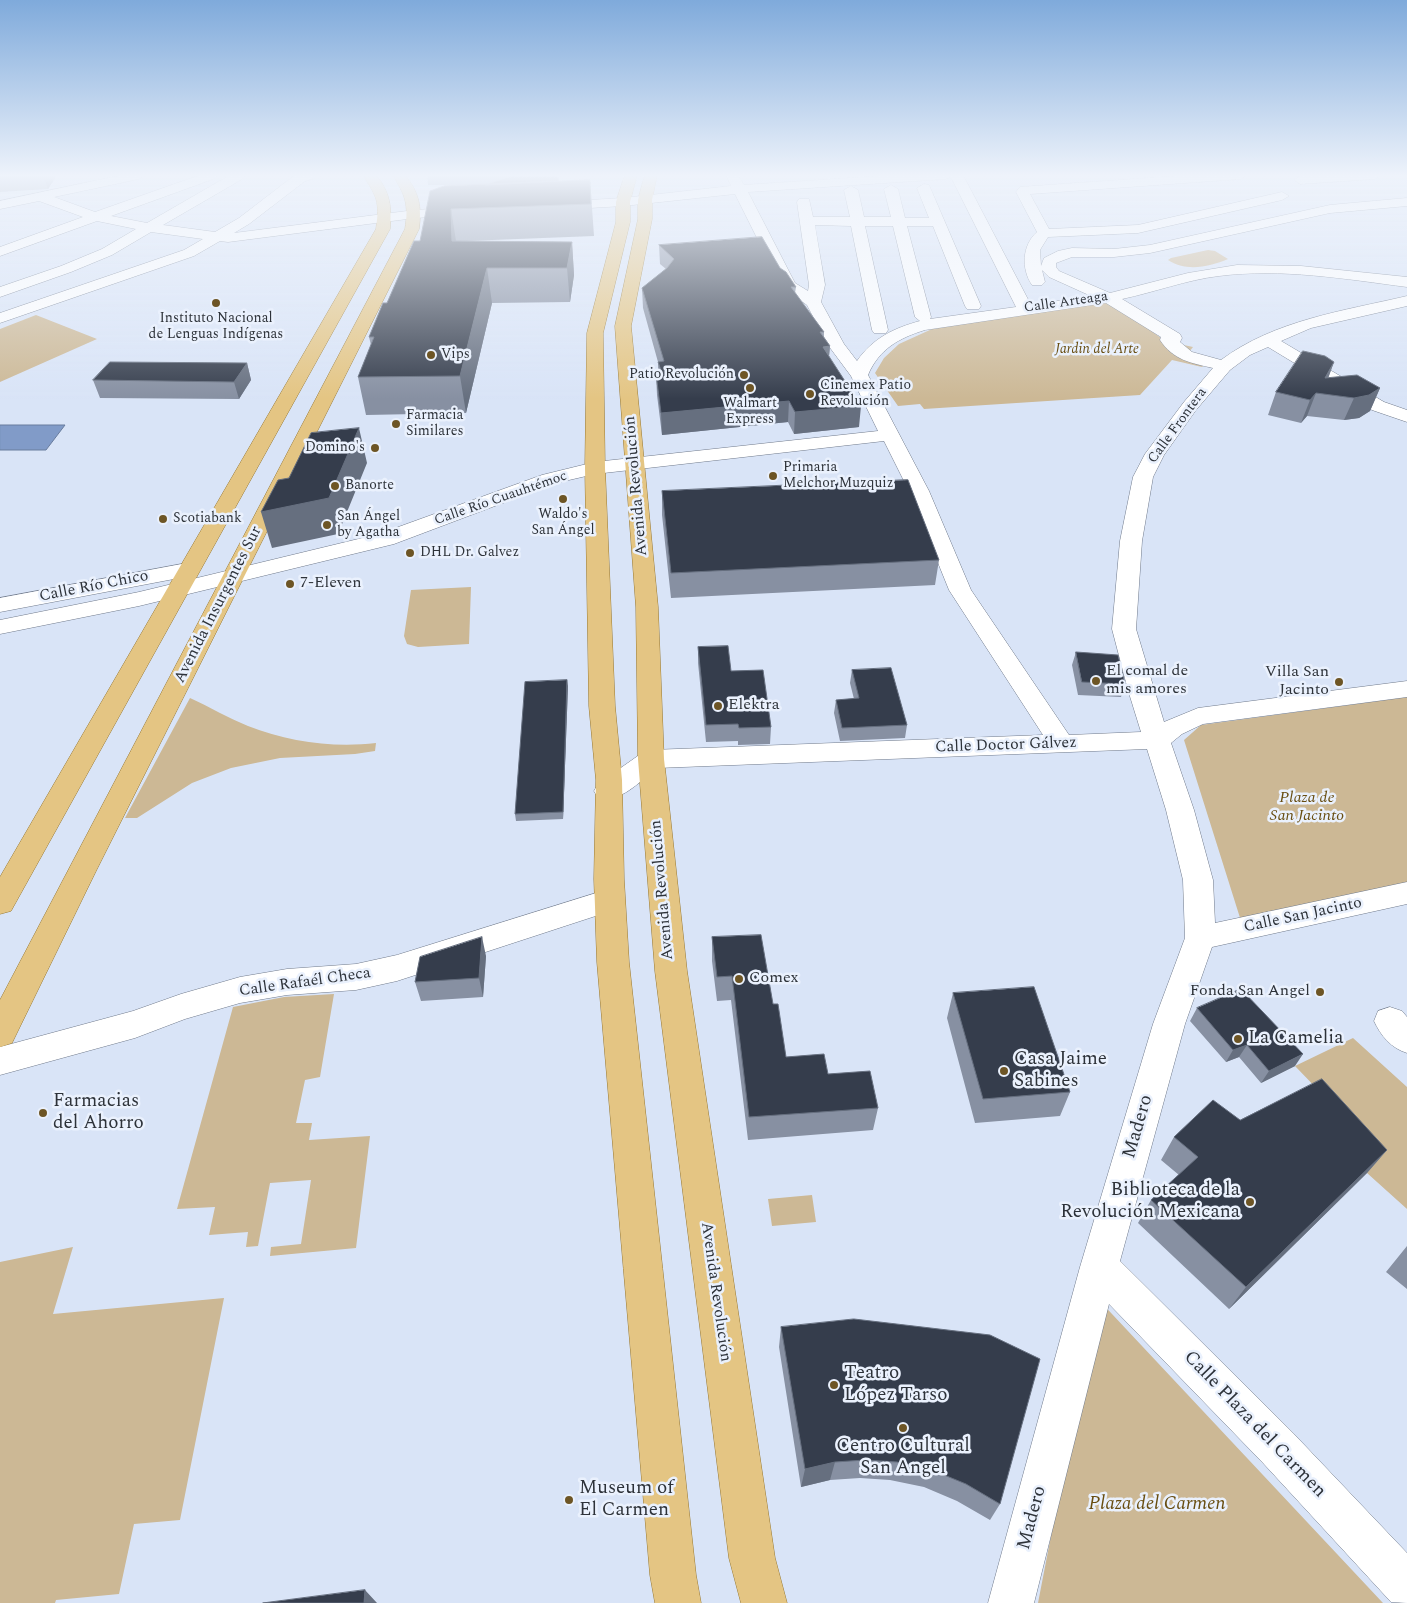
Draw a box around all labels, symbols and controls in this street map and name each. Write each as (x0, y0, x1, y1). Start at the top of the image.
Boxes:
street label: Calle Arteaga (1023, 289, 1109, 317)
marker: Instituto Nacional de Lenguas Indígenas (210, 297, 222, 309)
place label: Instituto Nacional de Lenguas Indígenas (149, 311, 283, 344)
park label: Jardin del Arte (1055, 342, 1139, 358)
place label: Vips (441, 347, 470, 363)
marker: Vips (425, 349, 437, 361)
place label: Patio Revolución (629, 367, 734, 383)
marker: Patio Revolución (738, 369, 750, 381)
place label: Cinemex Patio Revolución (820, 378, 911, 411)
marker: Walmart Express (744, 382, 756, 394)
street label: Calle Frontera (1145, 385, 1211, 467)
marker: Cinemex Patio Revolución (804, 388, 816, 400)
place label: Walmart Express (723, 396, 777, 428)
place label: Farmacia Similares (406, 408, 464, 441)
street label: Avenida Revolución (621, 415, 653, 557)
marker: Farmacia Similares (390, 418, 402, 430)
place label: Domino's (305, 440, 365, 456)
marker: Domino's (369, 442, 381, 454)
place label: Primaria Melchor Muzquiz (783, 460, 893, 492)
street label: Calle Río Cuauhtémoc (432, 468, 570, 530)
marker: Primaria Melchor Muzquiz (767, 470, 779, 482)
place label: Banorte (345, 478, 394, 494)
marker: Banorte (329, 480, 341, 492)
marker: Waldo's San Ángel (557, 493, 569, 505)
place label: Waldo's San Ángel (531, 507, 595, 540)
place label: San Ángel by Agatha (337, 509, 400, 542)
place label: Scotiabank (173, 511, 242, 527)
marker: Scotiabank (157, 513, 169, 525)
marker: San Ángel by Agatha (321, 519, 333, 531)
street label: Avenida Insurgentes Sur (171, 523, 267, 687)
place label: DHL Dr. Galvez (420, 545, 519, 561)
marker: DHL Dr. Galvez (404, 547, 416, 559)
street label: Calle Río Chico (38, 567, 150, 607)
place label: 7-Eleven (300, 574, 362, 594)
marker: 7-Eleven (284, 578, 296, 590)
place label: El comal de mis amores (1106, 662, 1188, 700)
place label: Villa San Jacinto (1265, 663, 1329, 701)
marker: El comal de mis amores (1090, 675, 1102, 687)
marker: Villa San Jacinto (1333, 676, 1345, 688)
place label: Elektra (728, 696, 780, 716)
marker: Elektra (712, 700, 724, 712)
street label: Calle Doctor Gálvez (935, 734, 1077, 758)
park label: Plaza de San Jacinto (1270, 789, 1344, 827)
street label: Avenida Revolución (647, 819, 679, 961)
street label: Calle San Jacinto (1242, 894, 1364, 938)
street label: Calle Rafaél Checa (238, 964, 372, 1002)
place label: Comex (749, 969, 799, 989)
marker: Comex (733, 973, 745, 985)
place label: Fonda San Angel (1190, 982, 1310, 1002)
marker: Fonda San Angel (1314, 986, 1326, 998)
place label: La Camelia (1248, 1028, 1343, 1050)
marker: La Camelia (1232, 1033, 1244, 1045)
place label: Casa Jaime Sabines (1014, 1049, 1107, 1093)
marker: Casa Jaime Sabines (998, 1065, 1010, 1077)
place label: Farmacias del Ahorro (53, 1091, 144, 1135)
street label: Madero (1119, 1093, 1159, 1161)
marker: Farmacias del Ahorro (37, 1107, 49, 1119)
place label: Biblioteca de la Revolución Mexicana (1060, 1180, 1240, 1224)
marker: Biblioteca de la Revolución Mexicana (1244, 1196, 1256, 1208)
street label: Avenida Revolución (696, 1221, 734, 1363)
street label: Calle Plaza del Carmen (1178, 1347, 1330, 1503)
place label: Teatro López Tarso (844, 1363, 948, 1407)
marker: Teatro López Tarso (828, 1379, 840, 1391)
marker: Centro Cultural San Angel (897, 1422, 909, 1434)
place label: Centro Cultural San Angel (836, 1436, 970, 1480)
place label: Museum of El Carmen (579, 1478, 674, 1522)
street label: Madero (1014, 1484, 1052, 1552)
marker: Museum of El Carmen (563, 1494, 575, 1506)
park label: Plaza del Carmen (1088, 1494, 1226, 1516)

